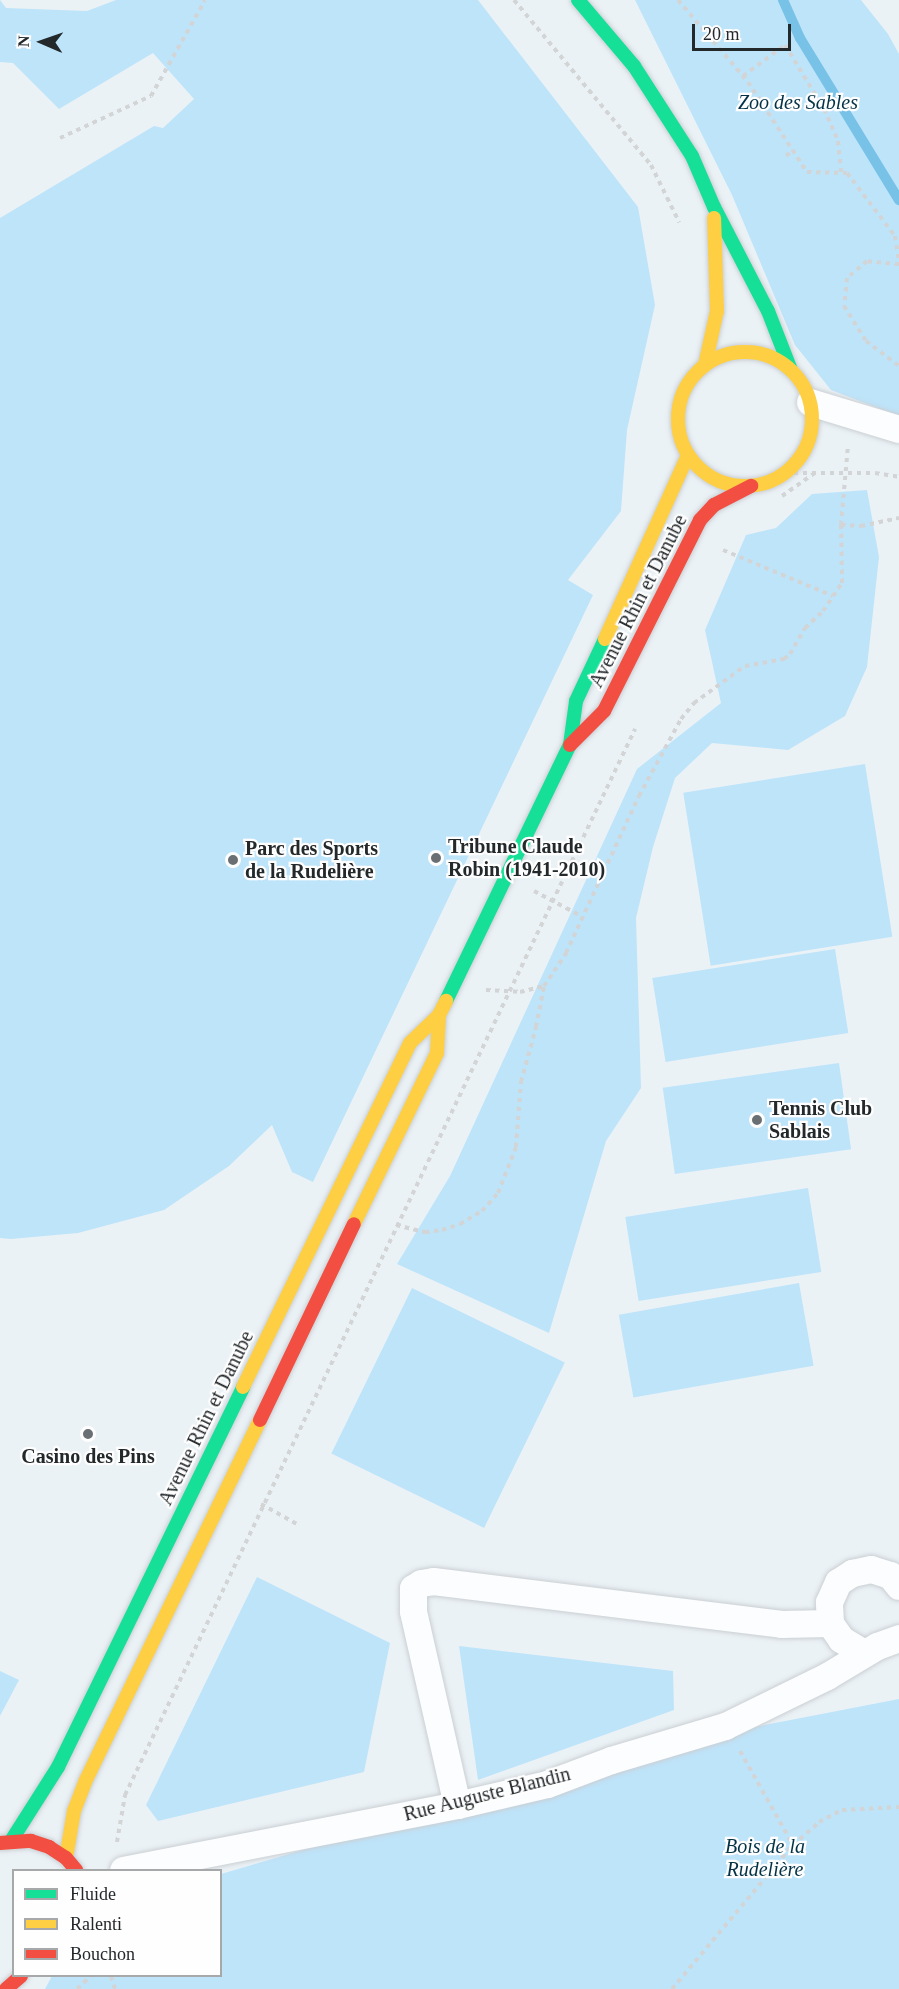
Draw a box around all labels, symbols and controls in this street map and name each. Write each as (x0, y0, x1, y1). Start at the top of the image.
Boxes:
north arrow (12, 12, 72, 72)
scale bar (695, 12, 794, 50)
text: 20 m (703, 24, 740, 44)
text: N (15, 35, 32, 47)
park label: Zoo des Sables (738, 90, 858, 114)
street label: Avenue Rhin et Danube (584, 510, 692, 692)
place label: Tribune Claude Robin (1941-2010) (448, 834, 605, 881)
place label: Parc des Sports de la Rudelière (245, 837, 378, 884)
marker: Tribune Claude Robin (1941-2010) (429, 851, 443, 865)
marker: Parc des Sports de la Rudelière (226, 853, 240, 867)
place label: Tennis Club Sablais (769, 1096, 872, 1143)
marker: Tennis Club Sablais (750, 1113, 764, 1127)
street label: Avenue Rhin et Danube (153, 1327, 259, 1509)
marker: Casino des Pins (81, 1427, 95, 1441)
place label: Casino des Pins (21, 1444, 155, 1468)
street label: Rue Auguste Blandin (401, 1762, 573, 1826)
park label: Bois de la Rudelière (725, 1835, 805, 1882)
legend (12, 1869, 222, 1977)
text: Fluide (70, 1884, 116, 1904)
text: Ralenti (70, 1914, 122, 1934)
text: Bouchon (70, 1944, 135, 1964)

